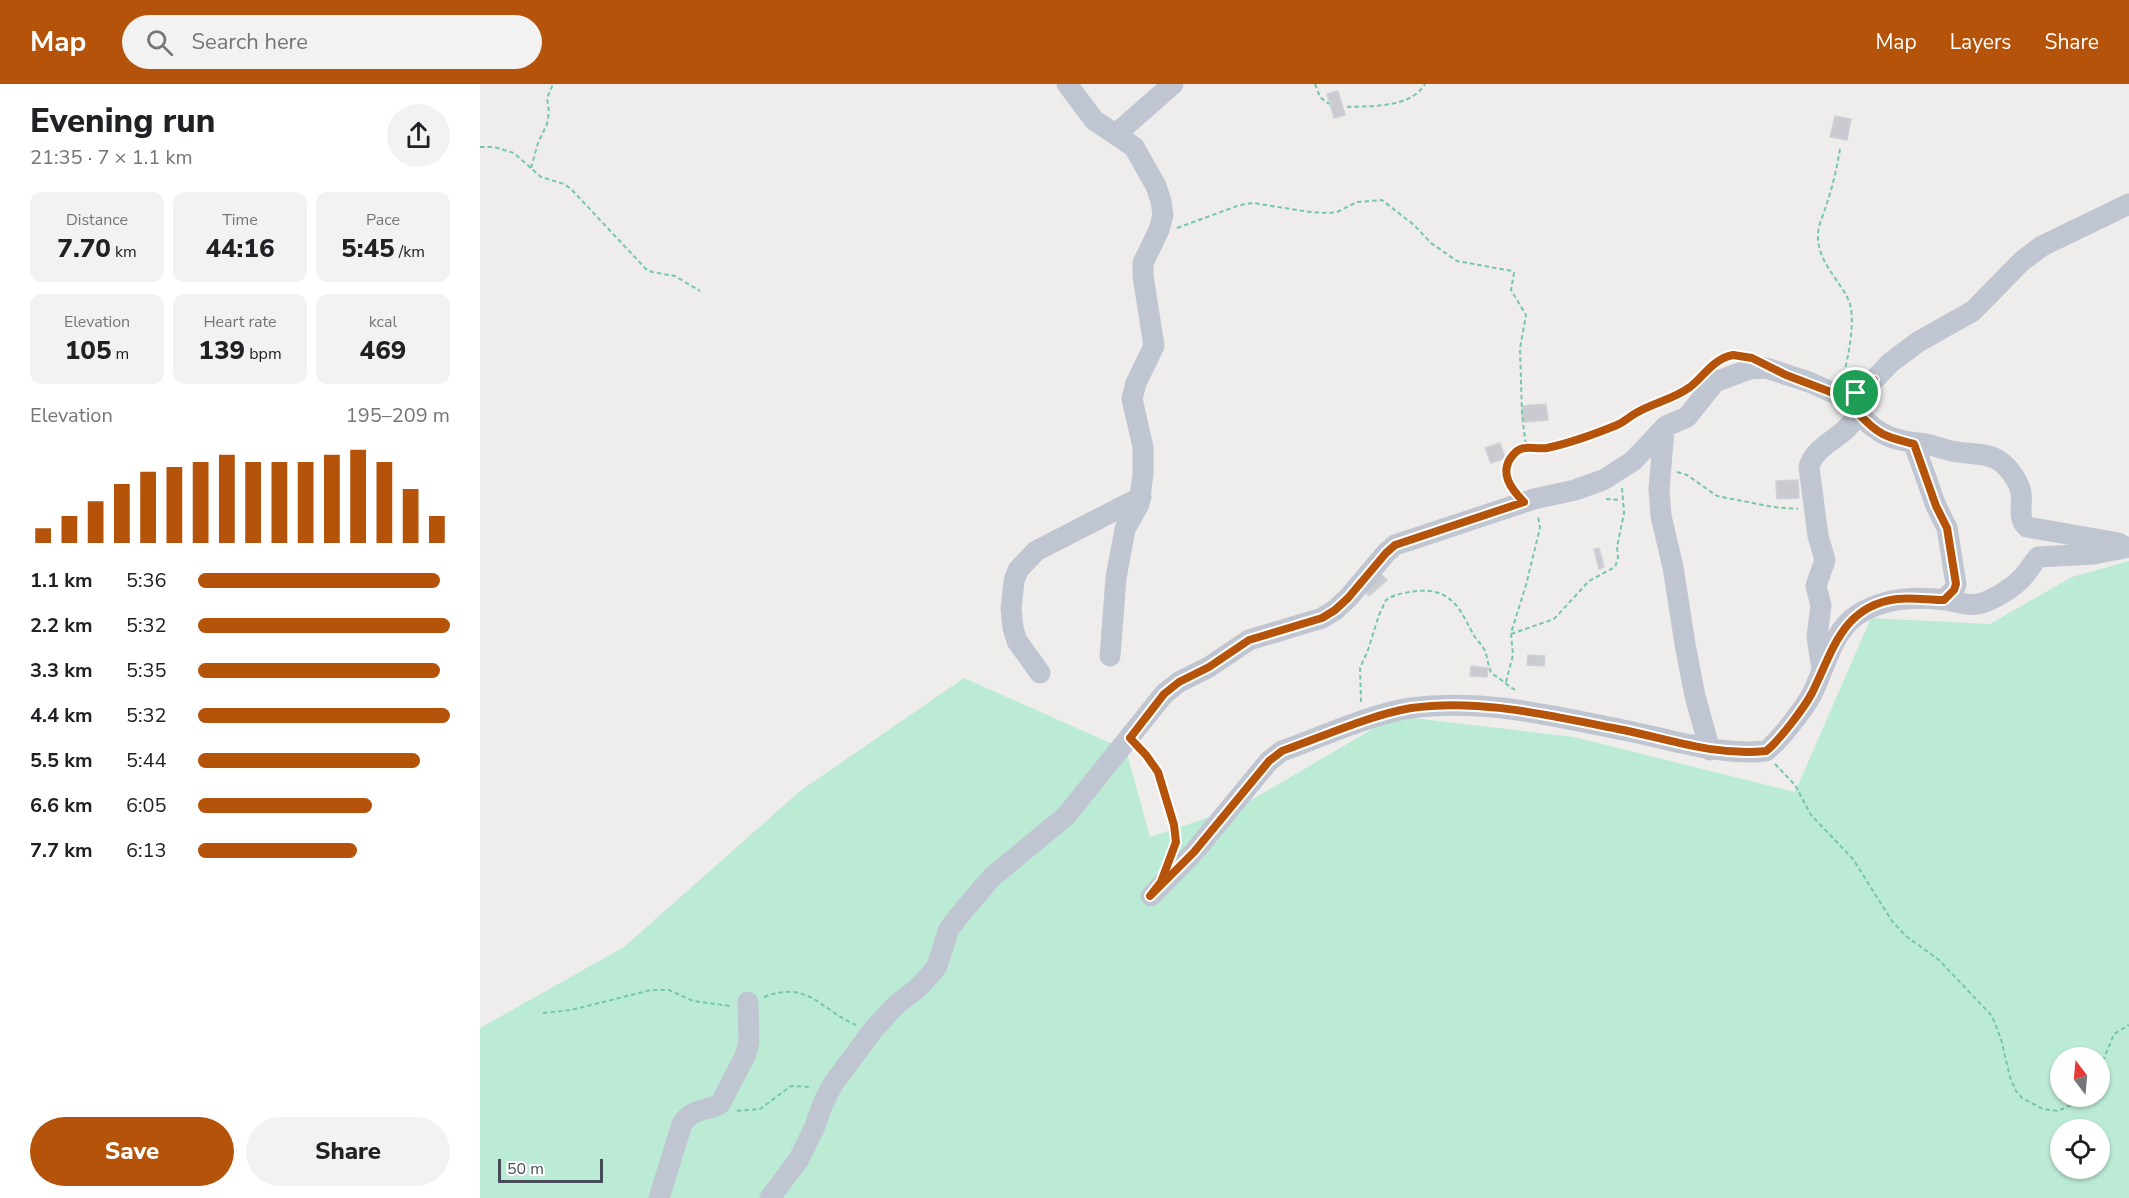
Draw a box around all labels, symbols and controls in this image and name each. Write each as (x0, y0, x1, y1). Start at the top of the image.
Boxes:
search box (122, 15, 542, 69)
text: Map (30, 23, 86, 61)
icon: search (143, 26, 176, 59)
text: Search here (191, 27, 308, 57)
text: Map (1875, 28, 1917, 56)
text: Layers (1950, 28, 2011, 56)
text: Share (2044, 28, 2099, 56)
text: Evening run (30, 99, 215, 144)
button: share (387, 104, 450, 167)
text: 21:35 · 7 × 1.1 km (30, 144, 193, 171)
text: Distance (66, 209, 128, 231)
text: Time (222, 209, 258, 231)
text: Pace (366, 209, 400, 231)
text: 7.70 (57, 231, 111, 266)
text: 44:16 (205, 231, 275, 266)
text: 5:45 (341, 231, 395, 266)
text: km (111, 241, 137, 263)
text: /km (395, 241, 425, 263)
text: Elevation (64, 311, 130, 333)
text: Heart rate (203, 311, 277, 333)
text: kcal (369, 311, 397, 333)
text: 105 (65, 333, 112, 368)
text: 139 (198, 333, 245, 368)
text: 469 (360, 333, 406, 368)
text: m (112, 343, 129, 365)
text: bpm (245, 343, 282, 365)
pin (1830, 367, 1881, 418)
icon: arrive (1839, 376, 1872, 409)
text: Elevation (30, 402, 113, 429)
text: 195–209 m (346, 402, 450, 429)
text: 1.1 km (30, 567, 93, 594)
text: 5:36 (126, 567, 167, 594)
text: 2.2 km (30, 612, 93, 639)
text: 5:32 (126, 612, 167, 639)
text: 3.3 km (30, 657, 93, 684)
text: 5:35 (126, 657, 167, 684)
text: 4.4 km (30, 702, 93, 729)
text: 5:32 (126, 702, 167, 729)
text: 5.5 km (30, 747, 93, 774)
text: 5:44 (126, 747, 167, 774)
text: 6.6 km (30, 792, 93, 819)
text: 6:05 (126, 792, 167, 819)
text: 7.7 km (30, 837, 93, 864)
text: 6:13 (126, 837, 167, 864)
north arrow (2050, 1047, 2110, 1107)
map controls (2050, 1047, 2110, 1179)
button: Save (30, 1117, 234, 1186)
button: Share (246, 1117, 450, 1186)
button: locate (2050, 1119, 2110, 1179)
scale bar (498, 1156, 603, 1184)
text: 50 m (507, 1158, 544, 1180)

